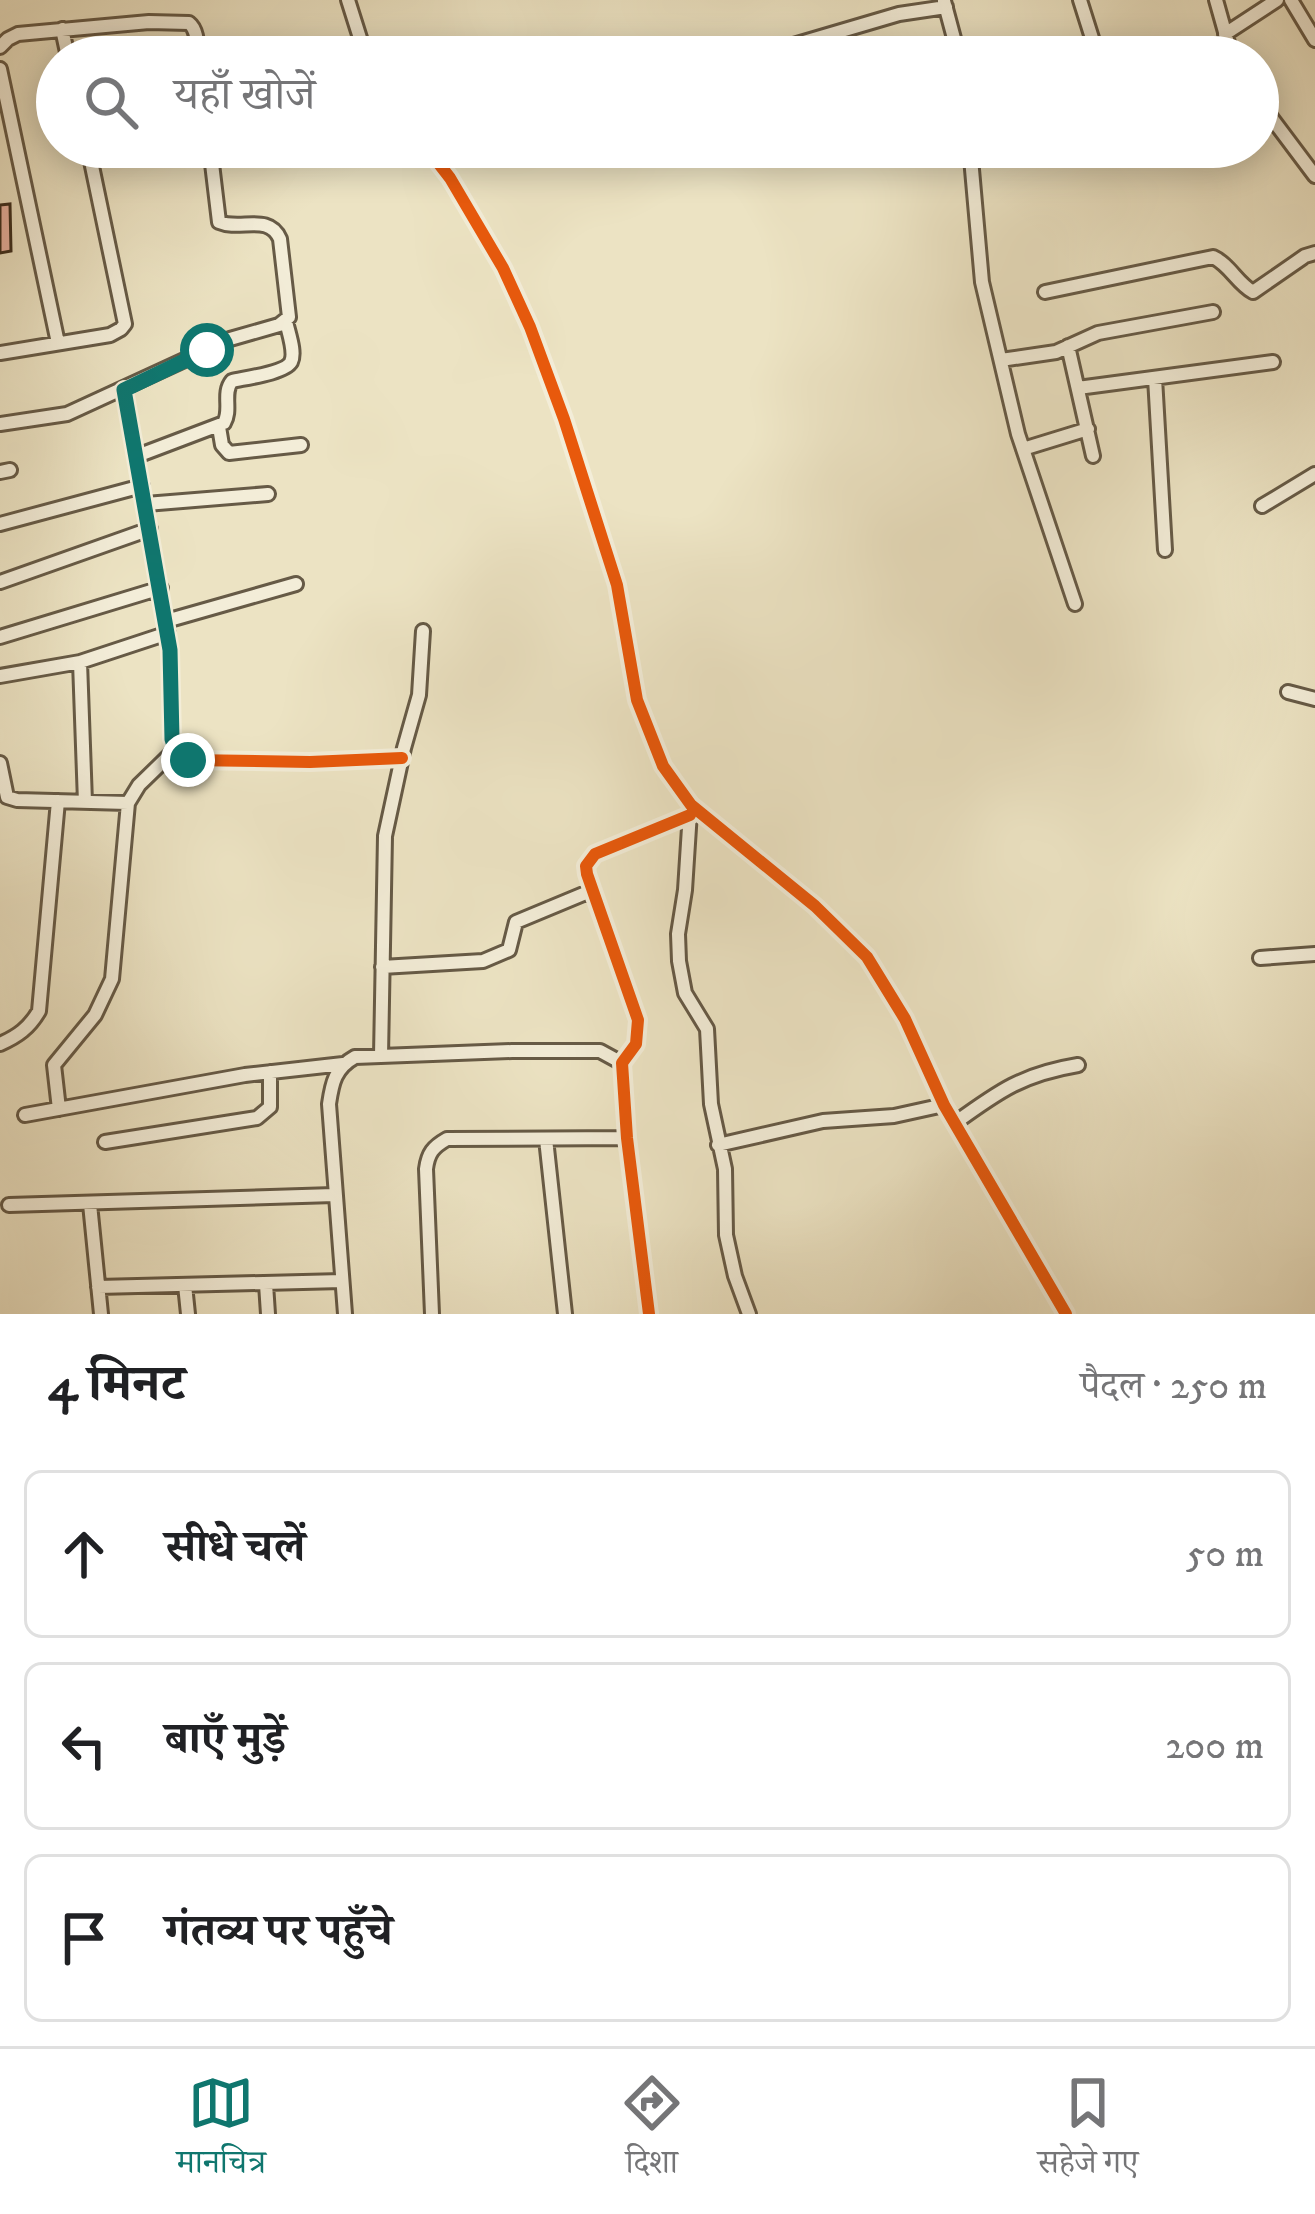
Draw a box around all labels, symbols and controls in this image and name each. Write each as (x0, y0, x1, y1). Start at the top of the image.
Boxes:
search box (36, 36, 1279, 168)
text: यहाँ खोजें (174, 68, 315, 124)
icon: search (78, 69, 144, 135)
route start (180, 323, 234, 377)
route end (161, 733, 215, 787)
text: 4 मिनट (48, 1353, 185, 1417)
text: पैदल · 250 m (1080, 1362, 1267, 1411)
text: सीधे चलें (165, 1520, 305, 1576)
icon: ahead (51, 1521, 117, 1587)
text: 50 m (1186, 1530, 1264, 1579)
text: बाएँ मुड़ें (165, 1712, 286, 1768)
icon: left (51, 1713, 117, 1779)
text: 200 m (1165, 1722, 1264, 1771)
text: गंतव्य पर पहुँचे (165, 1904, 392, 1960)
icon: arrive (51, 1905, 117, 1971)
tab: मानचित्र (176, 2070, 266, 2194)
tab: दिशा (619, 2070, 685, 2194)
tab: सहेजे गए (1038, 2070, 1139, 2194)

